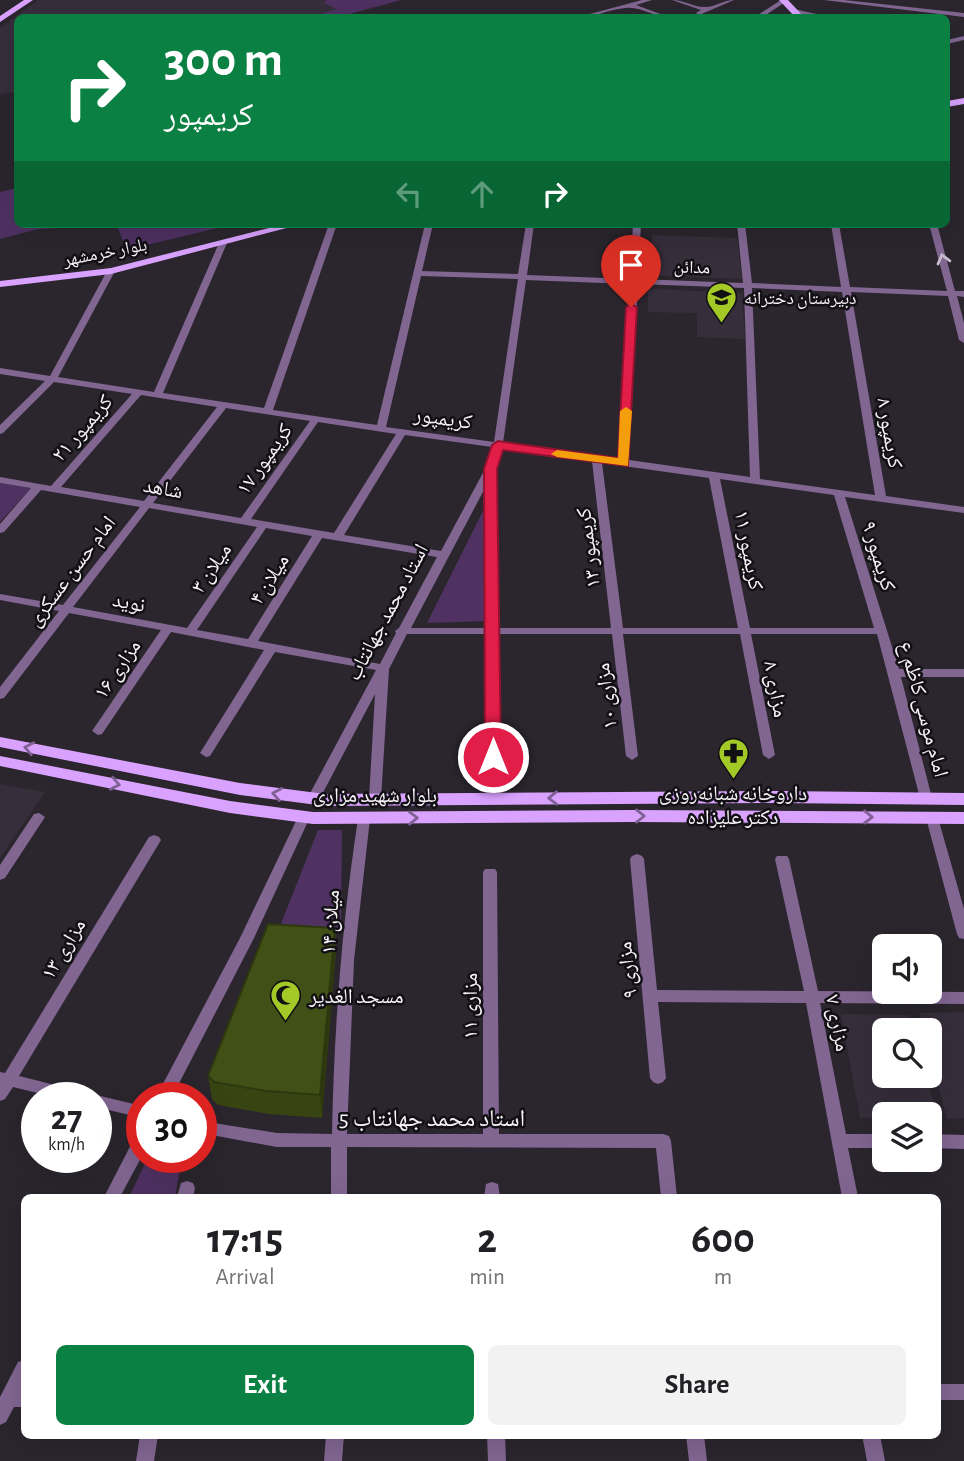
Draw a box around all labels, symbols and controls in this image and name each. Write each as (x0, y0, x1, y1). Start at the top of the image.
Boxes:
text: 300 m (164, 36, 283, 85)
icon: right (49, 42, 140, 133)
text: کریمپور (164, 99, 253, 131)
icon: left (390, 175, 428, 213)
icon: ahead (463, 175, 501, 213)
icon: right (536, 175, 574, 213)
pin (601, 235, 661, 307)
street label: بلوار خرمشهر (61, 236, 149, 271)
icon: arrive (612, 246, 650, 284)
one-way arrow (937, 253, 951, 265)
street label: مدائن (673, 258, 711, 279)
school or university icon: دبیرستان دخترانه (704, 281, 738, 325)
place label: دبیرستان دخترانه (744, 290, 857, 309)
street label: کریمپور ۲۱ (48, 391, 118, 467)
street label: کریمپور ۸ (872, 396, 906, 471)
street label: کریمپور (411, 404, 474, 434)
street label: کریمپور ۱۷ (233, 420, 297, 499)
street label: شاهد (142, 475, 184, 502)
street label: کریمپور ۱۳ (573, 506, 605, 589)
street label: کریمپور ۱۱ (729, 508, 767, 592)
street label: امام حسن عسکری (23, 512, 122, 632)
street label: کریمپور ۹ (857, 519, 899, 594)
street label: میلان ۳ (187, 540, 236, 598)
street label: استاد محمد جهانتاب (343, 541, 433, 684)
street label: میلان ۴ (246, 550, 294, 609)
street label: نوید (111, 589, 147, 616)
street label: مزاری ۱۶ (90, 636, 146, 703)
street label: امام موسی کاظم ع (892, 639, 952, 780)
street label: مزاری ۸ (759, 659, 791, 719)
street label: مزاری ۱۰ (592, 662, 622, 730)
position arrow (456, 720, 530, 794)
pharmacy icon: داروخانه شبانه‌روزی دکتر علیزاده (716, 736, 750, 780)
one-way arrow (23, 741, 35, 756)
one-way arrow (109, 776, 121, 791)
place label: داروخانه شبانه‌روزی دکتر علیزاده (659, 783, 807, 828)
street label: بلوار شهید مزاری (313, 785, 437, 807)
one-way arrow (271, 787, 282, 802)
one-way arrow (547, 790, 558, 806)
one-way arrow (636, 808, 646, 824)
one-way arrow (863, 809, 874, 825)
one-way arrow (408, 810, 419, 826)
street label: میلان ۱۴ (318, 889, 344, 955)
street label: مزاری ۱۳ (37, 915, 90, 984)
map controls (872, 934, 942, 1172)
button: sound (872, 934, 942, 1004)
street label: مزاری ۹ (614, 940, 642, 999)
street label: مزاری ۱۱ (460, 973, 482, 1039)
mosque icon: مسجد الغدیر (269, 979, 303, 1023)
place label: مسجد الغدیر (308, 986, 404, 1007)
street label: مزاری ۷ (821, 993, 853, 1053)
button: search (872, 1018, 942, 1088)
speed limit sign: 30 (126, 1082, 217, 1173)
text: 27 (51, 1101, 82, 1136)
button: layers (872, 1102, 942, 1172)
street label: استاد محمد جهانتاب 5 (339, 1107, 525, 1132)
text: km/h (48, 1136, 85, 1154)
text: 17:15 (207, 1218, 283, 1260)
text: 2 (477, 1218, 497, 1260)
text: 600 (691, 1218, 755, 1260)
text: Arrival (215, 1266, 275, 1289)
text: min (469, 1266, 505, 1289)
text: m (714, 1266, 732, 1289)
button: Exit (56, 1345, 474, 1425)
button: Share (488, 1345, 906, 1425)

